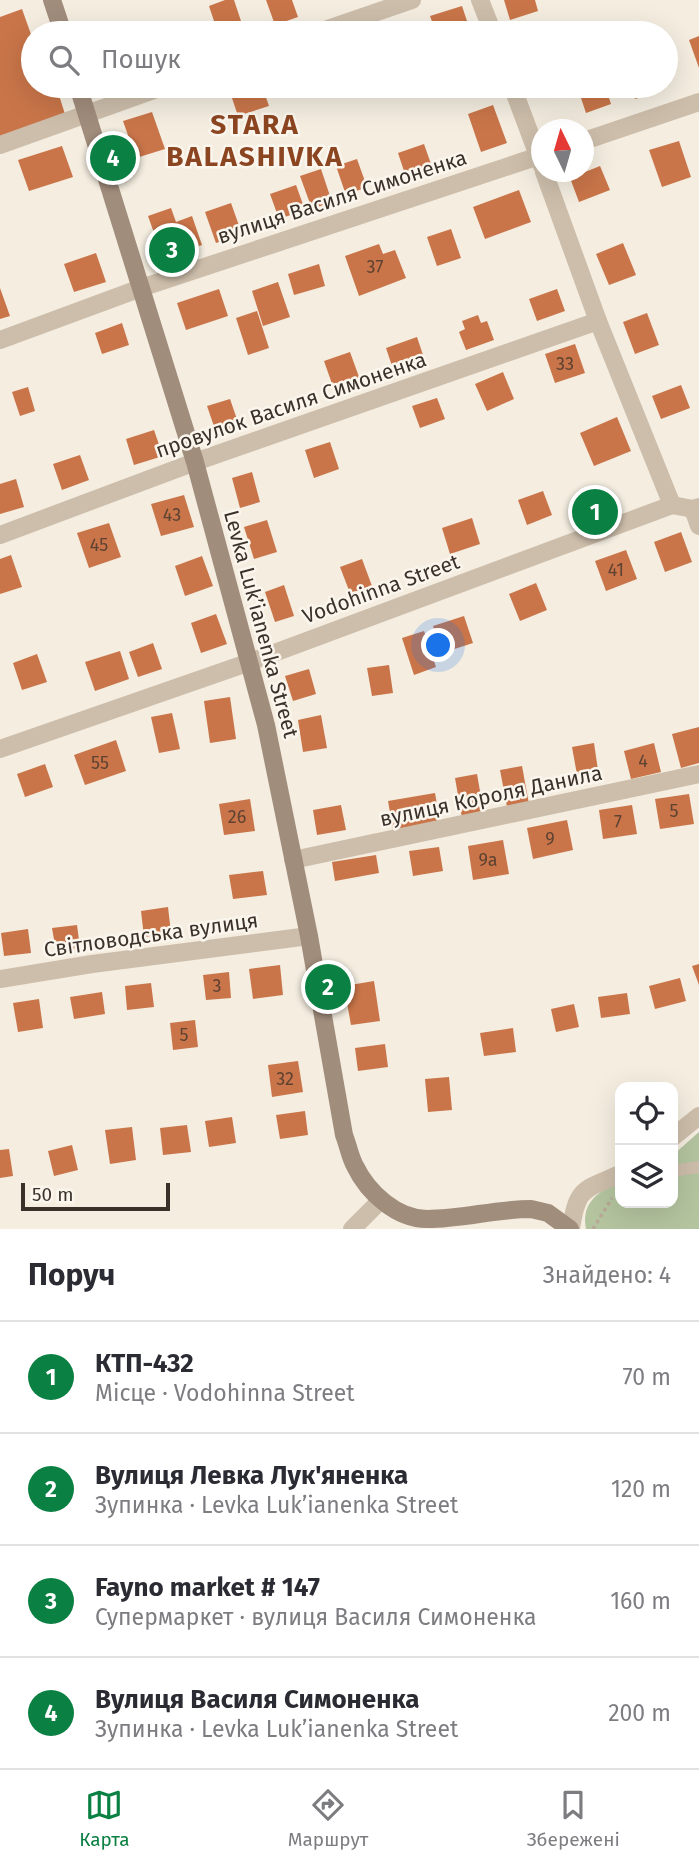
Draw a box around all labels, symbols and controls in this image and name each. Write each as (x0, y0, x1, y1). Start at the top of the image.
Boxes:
search box (21, 21, 678, 98)
icon: search (45, 41, 83, 79)
text: Пошук (101, 44, 181, 75)
district label: STARA BALASHIVKA (166, 108, 344, 173)
north arrow (531, 119, 594, 182)
pin: 4 (90, 132, 136, 184)
street label: вулиця Василя Симоненка (214, 144, 470, 250)
pin: 3 (149, 224, 195, 276)
house number: 37 (367, 256, 383, 278)
street label: провулок Василя Симоненка (152, 346, 430, 464)
house number: 33 (556, 353, 574, 375)
pin: 1 (572, 486, 618, 538)
house number: 43 (163, 504, 181, 526)
street label: Levka Lukʼianenka Street (218, 507, 304, 741)
house number: 45 (90, 534, 108, 556)
street label: Vodohinna Street (299, 548, 463, 629)
house number: 41 (608, 559, 624, 581)
your location (421, 628, 455, 662)
house number: 4 (638, 750, 648, 772)
house number: 55 (91, 752, 109, 774)
street label: вулиця Короля Данила (377, 760, 605, 832)
house number: 5 (669, 800, 679, 822)
house number: 26 (228, 806, 246, 828)
house number: 7 (614, 811, 622, 833)
house number: 9 (545, 828, 555, 850)
house number: 9а (478, 849, 498, 871)
street label: Світловодська вулиця (42, 907, 260, 963)
pin: 2 (305, 961, 351, 1013)
house number: 3 (213, 975, 221, 997)
house number: 5 (179, 1024, 189, 1046)
house number: 32 (276, 1068, 294, 1090)
map controls (615, 1082, 678, 1208)
button: locate (615, 1082, 678, 1145)
button: layers (615, 1145, 678, 1208)
scale bar (21, 1180, 170, 1212)
text: 50 m (32, 1183, 73, 1206)
text: Поруч (28, 1257, 115, 1293)
text: Знайдено: 4 (543, 1261, 671, 1289)
text: КТП-432 (95, 1348, 194, 1379)
text: 1 (46, 1363, 56, 1391)
text: 70 m (622, 1363, 671, 1391)
text: Місце · Vodohinna Street (95, 1379, 355, 1407)
text: Вулиця Левка Лук'яненка (95, 1460, 408, 1491)
text: 2 (45, 1475, 57, 1503)
text: 120 m (611, 1475, 671, 1503)
text: Зупинка · Levka Lukʼianenka Street (95, 1491, 458, 1519)
text: Fayno market # 147 (95, 1572, 320, 1603)
text: 3 (45, 1587, 57, 1615)
text: 160 m (610, 1587, 671, 1615)
text: Супермаркет · вулиця Василя Симоненка (95, 1603, 537, 1631)
text: Вулиця Василя Симоненка (95, 1684, 420, 1715)
text: 4 (45, 1699, 58, 1727)
text: 200 m (608, 1699, 671, 1727)
text: Зупинка · Levka Lukʼianenka Street (95, 1715, 458, 1743)
tab: Карта (79, 1786, 129, 1851)
tab: Маршрут (288, 1786, 368, 1851)
tab: Збережені (527, 1786, 620, 1851)

